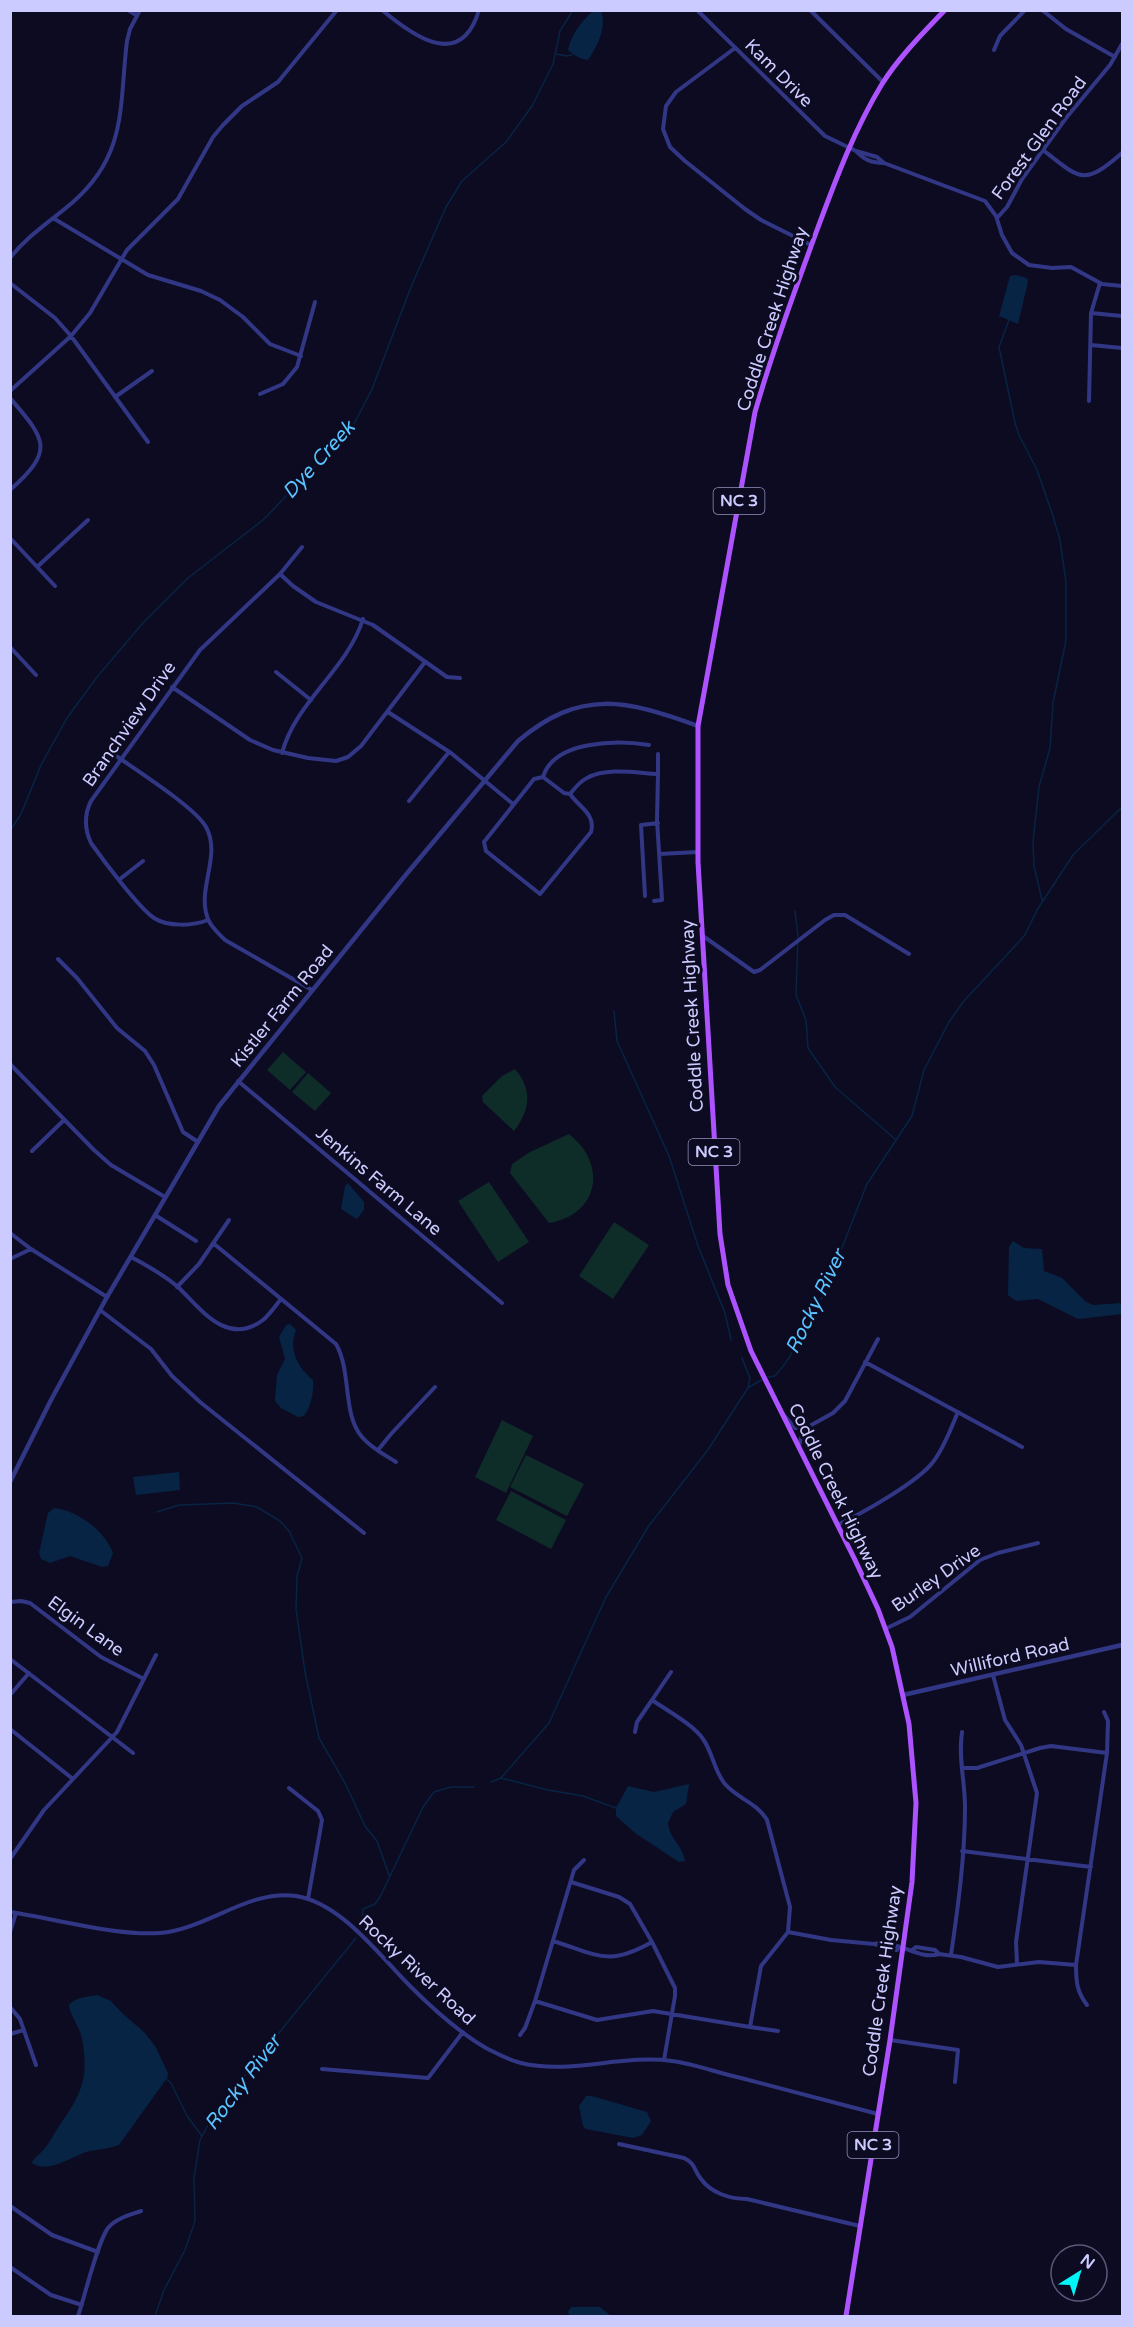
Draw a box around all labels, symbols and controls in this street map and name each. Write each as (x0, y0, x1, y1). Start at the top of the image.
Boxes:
street label: Kam Drive (740, 34, 818, 112)
street label: Forest Glen Road (987, 72, 1091, 204)
street label: Coddle Creek Highway (732, 224, 812, 414)
water label: Dye Creek (278, 414, 362, 504)
road number: NC 3 (714, 488, 764, 514)
street label: Branchview Drive (78, 657, 180, 791)
street label: Coddle Creek Highway (676, 919, 708, 1113)
street label: Kistler Farm Road (226, 940, 338, 1072)
street label: Jenkins Farm Lane (312, 1122, 446, 1240)
road number: NC 3 (688, 1139, 740, 1165)
water label: Rocky River (781, 1244, 852, 1358)
street label: Coddle Creek Highway (784, 1399, 888, 1583)
street label: Burley Drive (887, 1539, 985, 1617)
street label: Elgin Lane (43, 1591, 129, 1661)
street label: Williford Road (949, 1633, 1071, 1681)
street label: Coddle Creek Highway (858, 1884, 906, 2078)
street label: Rocky River Road (354, 1910, 480, 2030)
water label: Rocky River (200, 2029, 288, 2135)
road number: NC 3 (848, 2132, 898, 2158)
north arrow (1049, 2243, 1109, 2303)
text: N (1076, 2250, 1099, 2274)

